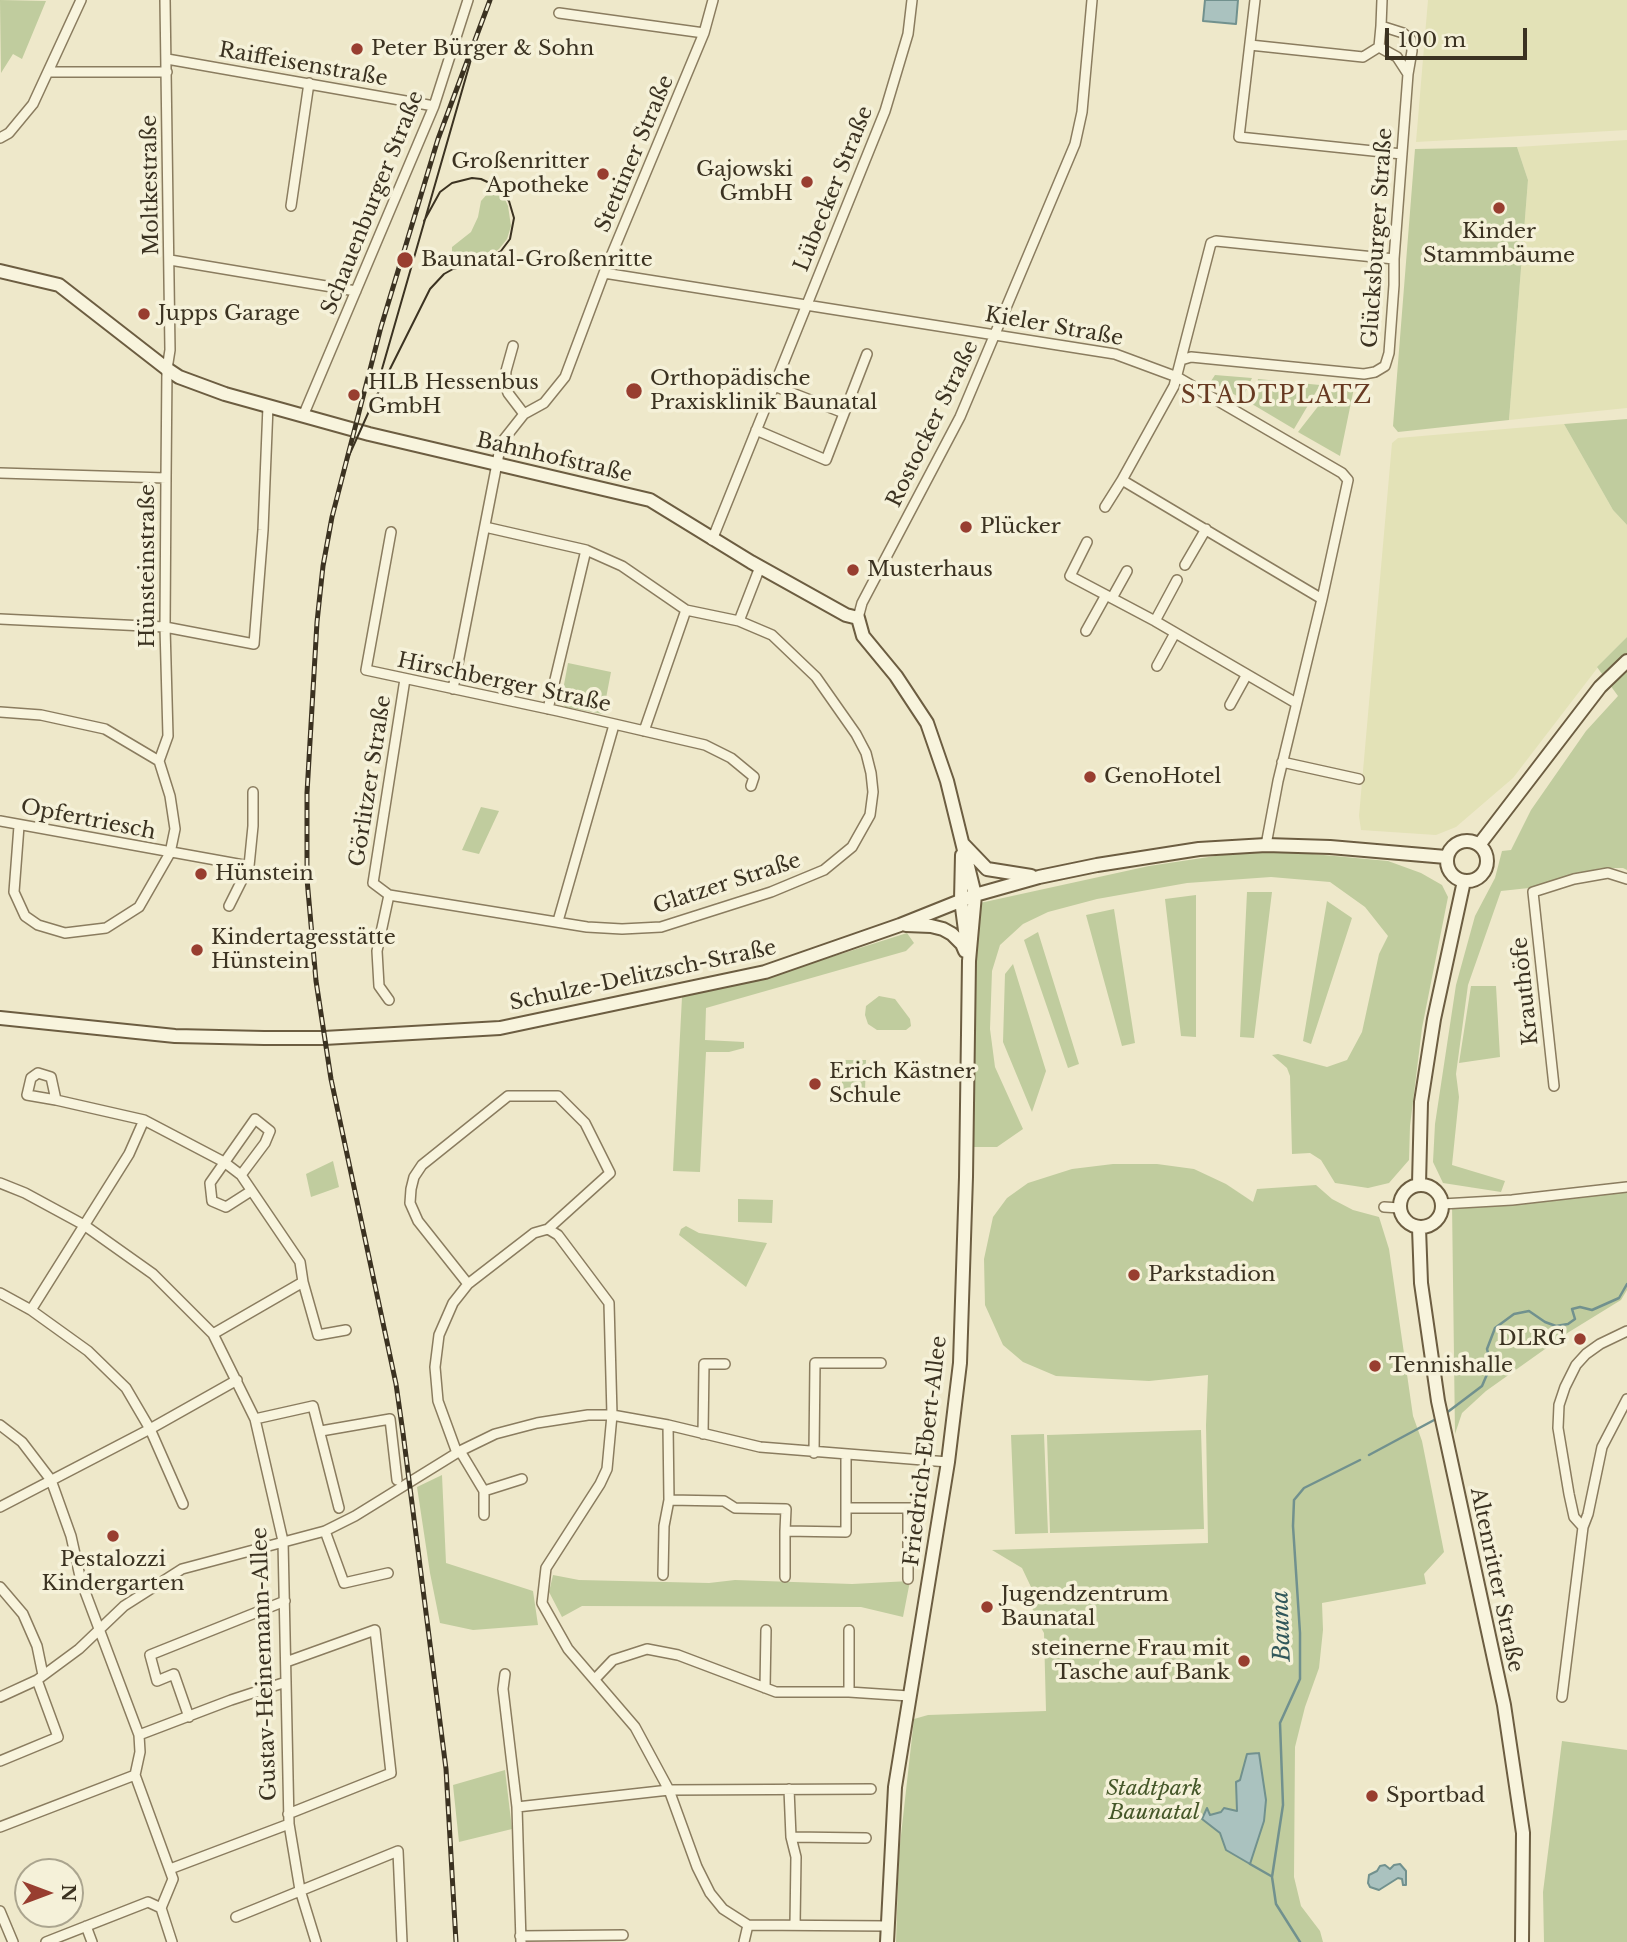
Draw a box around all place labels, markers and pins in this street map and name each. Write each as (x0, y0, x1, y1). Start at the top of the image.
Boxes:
place label: Peter Bürger & Sohn (371, 36, 594, 62)
marker: Peter Bürger & Sohn (349, 41, 365, 57)
place label: Großenritter Apotheke (451, 149, 589, 199)
place label: Gajowski GmbH (696, 157, 793, 207)
marker: Großenritter Apotheke (595, 166, 611, 182)
marker: Gajowski GmbH (799, 174, 815, 190)
marker: Kinder Stammbäume (1491, 200, 1507, 216)
place label: Kinder Stammbäume (1423, 219, 1575, 269)
place label: Baunatal-Großenritte (421, 247, 653, 273)
marker: Baunatal-Großenritte (395, 250, 415, 270)
place label: Jupps Garage (158, 301, 300, 327)
marker: Jupps Garage (136, 306, 152, 322)
place label: Orthopädische Praxisklinik Baunatal (650, 366, 877, 416)
place label: HLB Hessenbus GmbH (368, 370, 539, 420)
marker: Orthopädische Praxisklinik Baunatal (624, 381, 644, 401)
marker: HLB Hessenbus GmbH (346, 387, 362, 403)
place label: Plücker (980, 514, 1061, 540)
marker: Plücker (958, 519, 974, 535)
place label: Musterhaus (867, 557, 993, 583)
marker: Musterhaus (845, 562, 861, 578)
place label: GenoHotel (1104, 764, 1221, 790)
marker: GenoHotel (1082, 769, 1098, 785)
place label: Hünstein (215, 861, 314, 887)
marker: Hünstein (193, 866, 209, 882)
place label: Kindertagesstätte Hünstein (211, 925, 396, 975)
marker: Kindertagesstätte Hünstein (189, 942, 205, 958)
place label: Erich Kästner Schule (829, 1059, 975, 1109)
marker: Erich Kästner Schule (807, 1076, 823, 1092)
place label: Parkstadion (1148, 1262, 1275, 1288)
marker: Parkstadion (1126, 1267, 1142, 1283)
place label: DLRG (1498, 1326, 1566, 1352)
marker: DLRG (1572, 1331, 1588, 1347)
place label: Tennishalle (1389, 1353, 1513, 1379)
marker: Tennishalle (1367, 1358, 1383, 1374)
marker: Pestalozzi Kindergarten (105, 1528, 121, 1544)
place label: Pestalozzi Kindergarten (42, 1547, 184, 1597)
place label: Jugendzentrum Baunatal (1001, 1582, 1169, 1632)
marker: Jugendzentrum Baunatal (979, 1599, 995, 1615)
place label: steinerne Frau mit Tasche auf Bank (1031, 1636, 1230, 1686)
marker: steinerne Frau mit Tasche auf Bank (1236, 1653, 1252, 1669)
place label: Sportbad (1386, 1783, 1485, 1809)
marker: Sportbad (1364, 1788, 1380, 1804)

